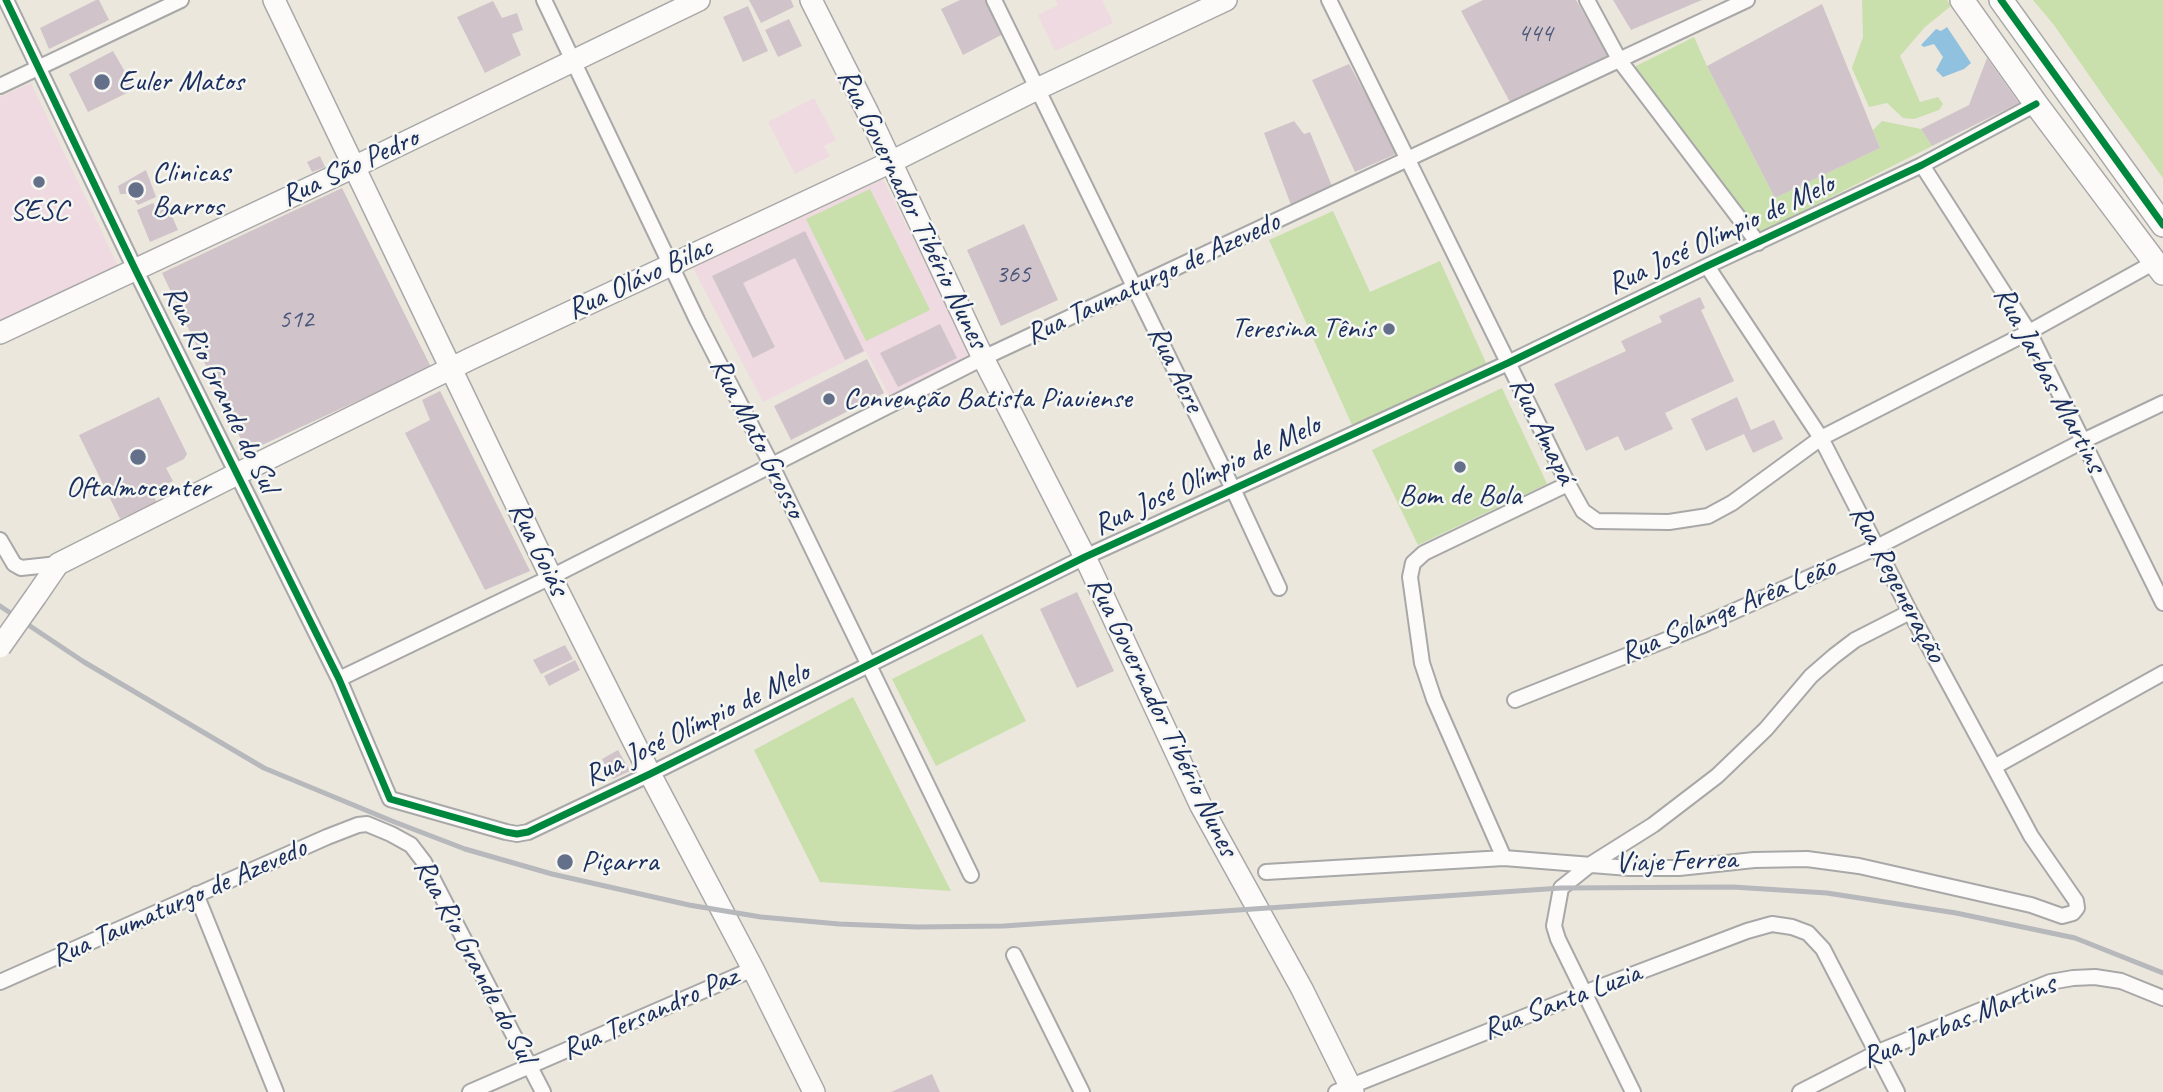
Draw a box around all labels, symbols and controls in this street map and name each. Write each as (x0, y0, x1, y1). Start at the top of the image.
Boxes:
house number: 444 (1517, 18, 1553, 50)
street label: Rua Governador Tibério Nunes (829, 63, 995, 355)
place label: Euler Matos (118, 64, 244, 100)
marker: Euler Matos (92, 72, 112, 92)
street label: Rua São Pedro (276, 121, 424, 215)
place label: Clinicas Barros (152, 155, 230, 226)
street label: Rua José Olímpio de Melo (1602, 167, 1840, 303)
marker: SESC (31, 174, 47, 190)
marker: Clinicas Barros (126, 180, 146, 200)
place label: SESC (10, 193, 68, 229)
street label: Rua Taumaturgo de Azevedo (1020, 204, 1286, 354)
street label: Rua Olávo Bilac (562, 230, 718, 328)
house number: 365 (995, 259, 1031, 291)
street label: Rua Rio Grande do Sul (154, 280, 286, 498)
street label: Rua Jarbas Martins (1985, 281, 2113, 479)
house number: 512 (278, 304, 314, 336)
place label: Teresina Tênis (1231, 311, 1375, 347)
street label: Rua Acre (1139, 320, 1211, 418)
marker: Teresina Tênis (1381, 321, 1397, 337)
street label: Rua Mato Grosso (701, 352, 813, 524)
street label: Rua Amapá (1501, 371, 1583, 491)
place label: Convenção Batista Piauiense (843, 381, 1132, 417)
marker: Convenção Batista Piauiense (821, 391, 837, 407)
street label: Rua José Olímpio de Melo (1088, 408, 1326, 544)
marker: Oftalmocenter (128, 447, 148, 467)
marker: Bom de Bola (1452, 459, 1468, 475)
place label: Oftalmocenter (66, 470, 210, 506)
place label: Bom de Bola (1399, 478, 1521, 514)
street label: Rua Goiás (500, 496, 576, 602)
street label: Rua Regeneração (1840, 499, 1954, 669)
street label: Rua Solange Arêa Leão (1615, 549, 1841, 673)
street label: Rua Governador Tibério Nunes (1079, 571, 1245, 863)
street label: Rua José Olímpio de Melo (578, 655, 816, 795)
street label: Rua Taumaturgo de Azevedo (46, 830, 312, 976)
street label: Viaje Ferrea (1614, 842, 1738, 882)
place label: Piçarra (581, 844, 658, 880)
marker: Piçarra (555, 852, 575, 872)
street label: Rua Rio Grande do Sul (405, 853, 543, 1069)
street label: Rua Santa Luzia (1478, 955, 1646, 1049)
street label: Rua Tersandro Paz (556, 959, 744, 1069)
street label: Rua Jarbas Martins (1857, 967, 2061, 1077)

